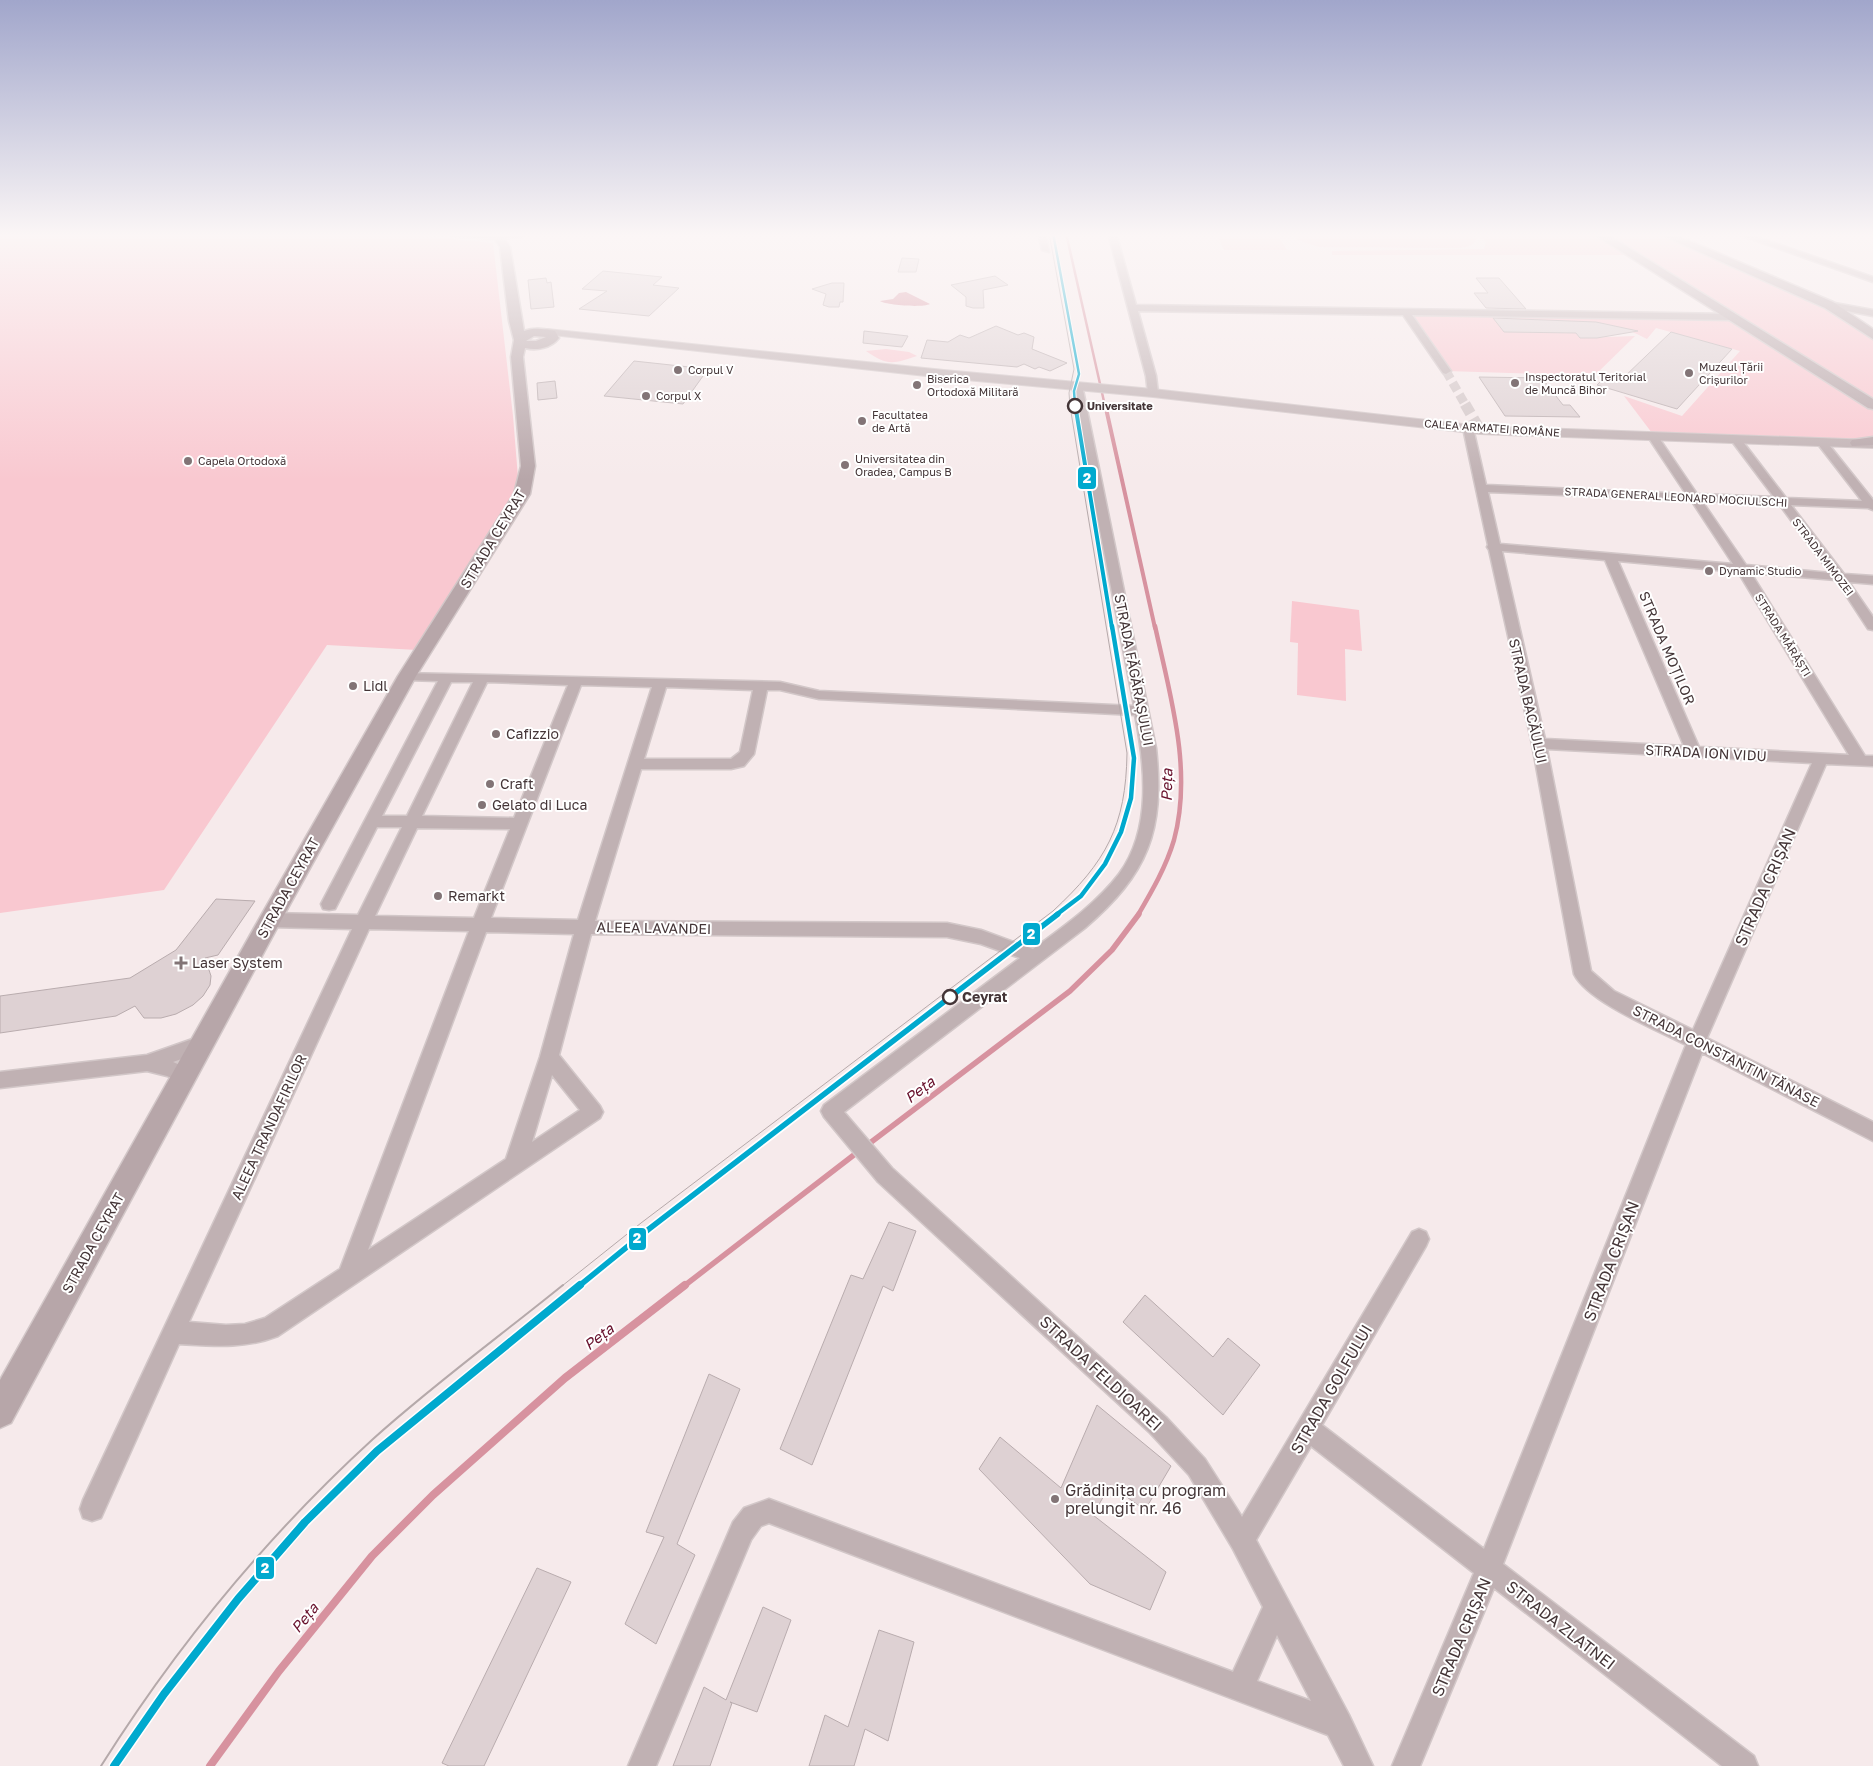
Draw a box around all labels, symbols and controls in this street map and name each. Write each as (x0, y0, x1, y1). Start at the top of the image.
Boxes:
place label: Muzeul Țării Crișurilor (1699, 360, 1763, 387)
place label: Corpul V (688, 363, 734, 376)
marker: Corpul V (672, 364, 684, 376)
marker: Muzeul Țării Crișurilor (1683, 367, 1695, 379)
place label: Inspectoratul Teritorial de Muncă Bihor (1525, 370, 1647, 396)
place label: Biserica Ortodoxă Militară (927, 372, 1019, 398)
marker: Inspectoratul Teritorial de Muncă Bihor (1509, 377, 1521, 389)
marker: Biserica Ortodoxă Militară (911, 379, 923, 391)
place label: Corpul X (656, 389, 701, 402)
marker: Corpul X (640, 390, 652, 402)
marker: Universitate (1067, 398, 1083, 414)
place label: Universitate (1087, 399, 1153, 412)
place label: Facultatea de Artă (872, 408, 928, 434)
marker: Facultatea de Artă (856, 415, 868, 427)
street label: CALEA ARMATEI ROMÂNE (1424, 416, 1560, 439)
place label: Universitatea din Oradea, Campus B (855, 452, 952, 478)
place label: Capela Ortodoxă (198, 454, 286, 467)
marker: Capela Ortodoxă (182, 455, 194, 467)
marker: Universitatea din Oradea, Campus B (839, 459, 851, 471)
line badge: 2 (1077, 466, 1097, 490)
text: 2 (1083, 469, 1092, 486)
street label: STRADA GENERAL LEONARD MOCIULSCHI (1564, 484, 1788, 509)
street label: STRADA CEYRAT (456, 486, 529, 591)
street label: STRADA MIMOZEI (1790, 516, 1857, 598)
place label: Dynamic Studio (1719, 564, 1802, 577)
marker: Dynamic Studio (1703, 565, 1715, 577)
street label: STRADA MOȚILOR (1635, 589, 1699, 707)
street label: STRADA MĂRĂȘTI (1752, 591, 1814, 679)
street label: STRADA FĂGĂRAȘULUI (1111, 592, 1158, 747)
street label: STRADA BACĂULUI (1506, 637, 1551, 765)
place label: Lidl (363, 677, 388, 694)
marker: Lidl (347, 680, 359, 692)
place label: Cafizzio (506, 725, 559, 742)
marker: Cafizzio (490, 728, 502, 740)
street label: STRADA ION VIDU (1645, 741, 1767, 764)
water label: Peța (1157, 768, 1176, 802)
place label: Craft (500, 775, 534, 792)
marker: Craft (484, 778, 496, 790)
place label: Gelato di Luca (492, 796, 587, 813)
marker: Gelato di Luca (476, 799, 488, 811)
street label: STRADA CRIȘAN (1730, 825, 1800, 949)
street label: STRADA CEYRAT (253, 834, 322, 941)
place label: Remarkt (448, 887, 505, 904)
marker: Remarkt (432, 890, 444, 902)
street label: ALEEA LAVANDEI (597, 918, 712, 937)
line badge: 2 (1022, 922, 1041, 946)
text: 2 (1027, 925, 1036, 942)
place label: Laser System (192, 954, 283, 971)
marker: Laser System (174, 956, 188, 970)
place label: Ceyrat (962, 988, 1008, 1005)
marker: Ceyrat (942, 989, 958, 1005)
street label: STRADA CONSTANTIN TĂNASE (1630, 1001, 1822, 1110)
street label: ALEEA TRANDAFIRILOR (227, 1051, 310, 1202)
water label: Peța (901, 1072, 939, 1107)
street label: STRADA CEYRAT (58, 1189, 127, 1296)
street label: STRADA CRIȘAN (1579, 1198, 1643, 1324)
line badge: 2 (628, 1227, 647, 1251)
text: 2 (633, 1229, 642, 1246)
street label: STRADA FELDIOAREI (1036, 1311, 1166, 1435)
water label: Peța (580, 1319, 618, 1354)
street label: STRADA GOLFULUI (1286, 1321, 1376, 1457)
place label: Grădinița cu program prelungit nr. 46 (1065, 1480, 1226, 1518)
marker: Grădinița cu program prelungit nr. 46 (1049, 1493, 1061, 1505)
line badge: 2 (255, 1556, 275, 1580)
text: 2 (261, 1559, 270, 1576)
street label: STRADA CRIȘAN (1427, 1575, 1495, 1699)
street label: STRADA ZLATNEI (1503, 1576, 1619, 1674)
water label: Peța (287, 1599, 323, 1636)

